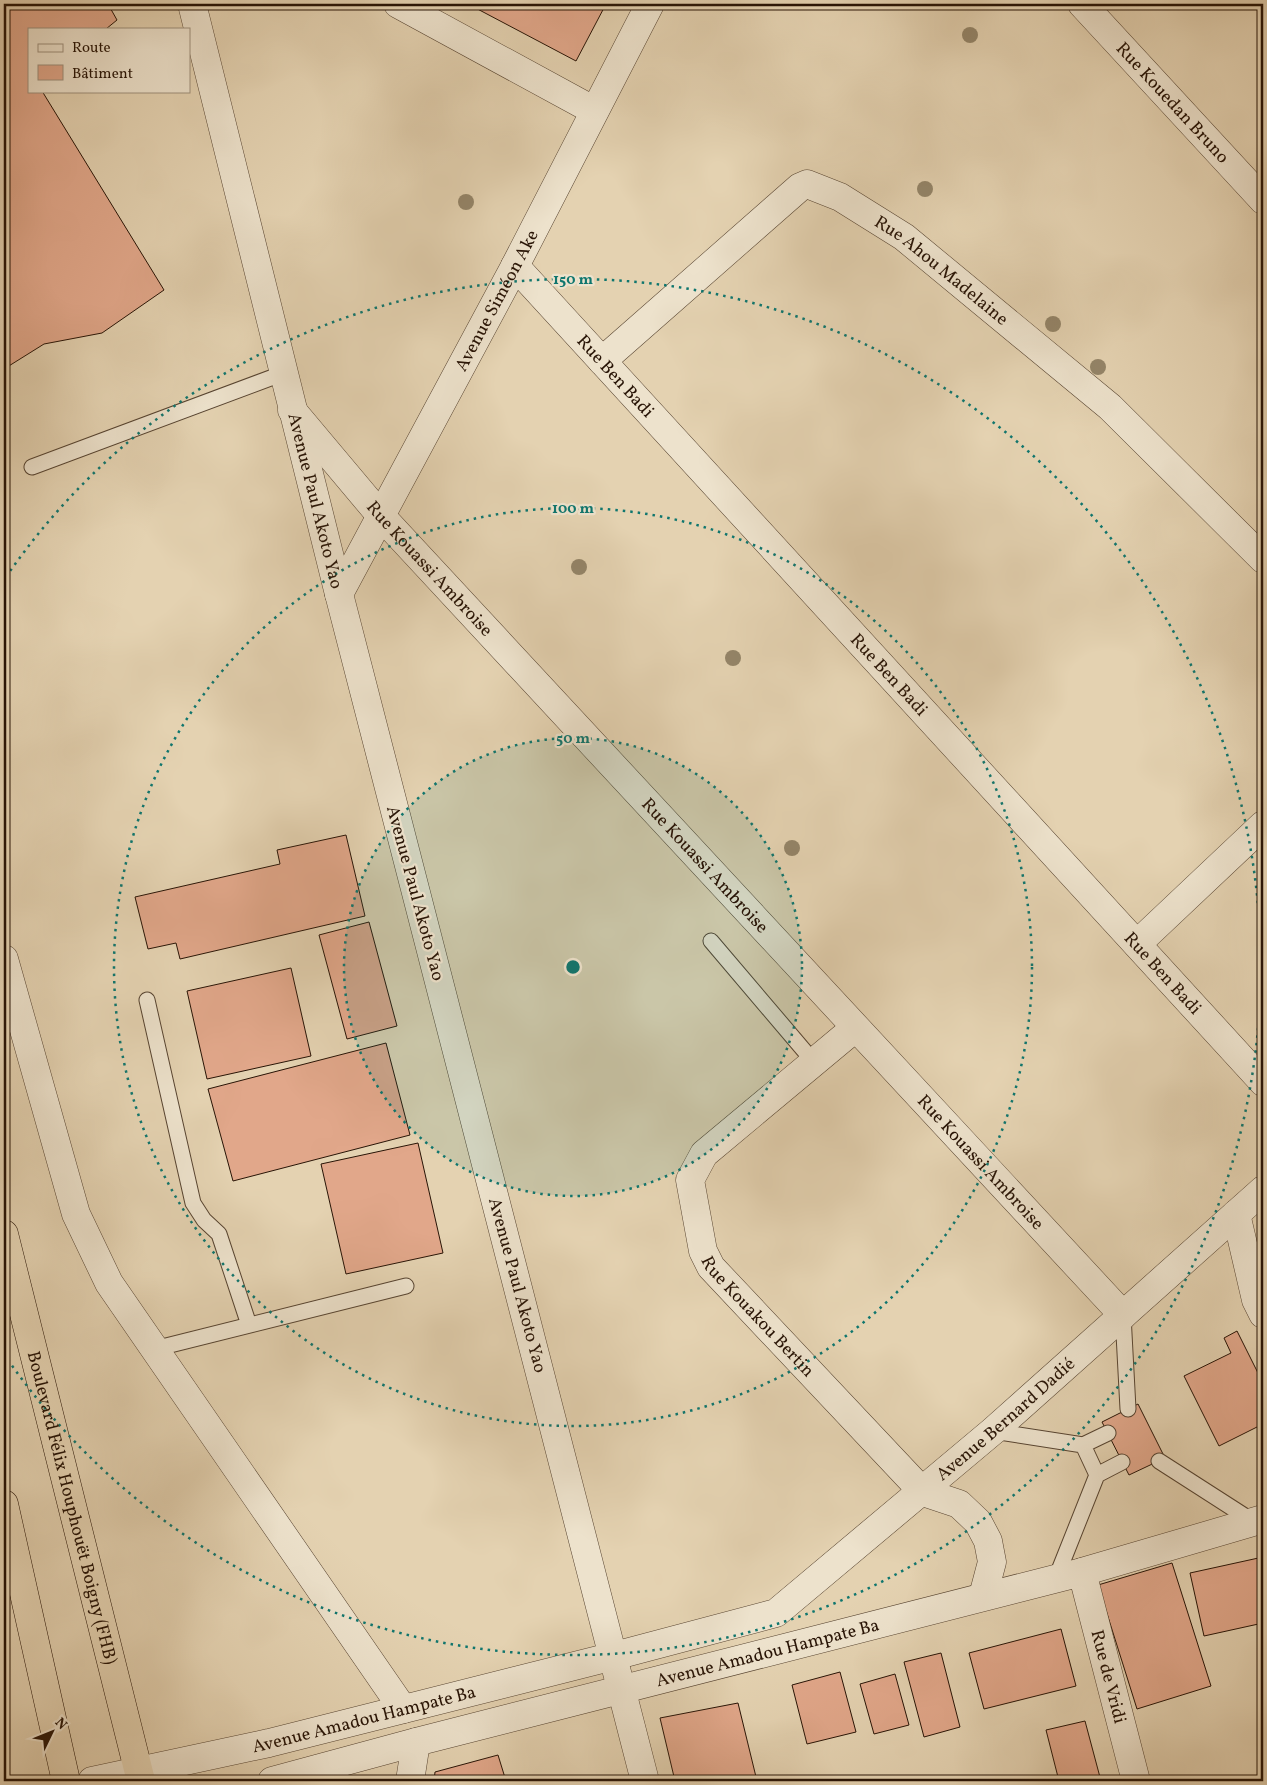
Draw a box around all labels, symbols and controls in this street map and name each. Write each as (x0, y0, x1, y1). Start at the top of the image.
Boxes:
legend (28, 28, 190, 92)
street label: Rue Kouedan Bruno (1109, 37, 1234, 170)
text: Route (72, 38, 111, 59)
text: Bâtiment (72, 64, 133, 85)
street label: Rue Ahou Madelaine (869, 210, 1013, 332)
street label: Avenue Siméon Ake (450, 226, 546, 376)
text: 150 m (553, 270, 593, 291)
street label: Rue Ben Badi (570, 330, 659, 424)
street label: Avenue Paul Akoto Yao (280, 411, 348, 592)
street label: Rue Kouassi Ambroise (360, 496, 498, 643)
text: 100 m (552, 499, 595, 520)
street label: Rue Ben Badi (844, 628, 933, 722)
text: 50 m (556, 729, 590, 750)
street label: Rue Kouassi Ambroise (635, 793, 773, 939)
street label: Avenue Paul Akoto Yao (379, 803, 450, 984)
street label: Rue Ben Badi (1117, 927, 1206, 1021)
centre of rings (564, 958, 582, 976)
street label: Rue Kouassi Ambroise (911, 1090, 1049, 1236)
street label: Avenue Paul Akoto Yao (481, 1195, 552, 1376)
street label: Rue Kouakou Bertin (694, 1252, 820, 1383)
street label: Boulevard Félix Houphouët Boigny (FHB) (20, 1349, 122, 1667)
street label: Avenue Bernard Dadié (931, 1352, 1081, 1487)
street label: Avenue Amadou Hampate Ba (654, 1613, 882, 1694)
street label: Rue de Vridi (1083, 1627, 1132, 1727)
street label: Avenue Amadou Hampate Ba (250, 1680, 479, 1760)
north arrow (28, 1708, 78, 1758)
text: N (50, 1714, 71, 1734)

